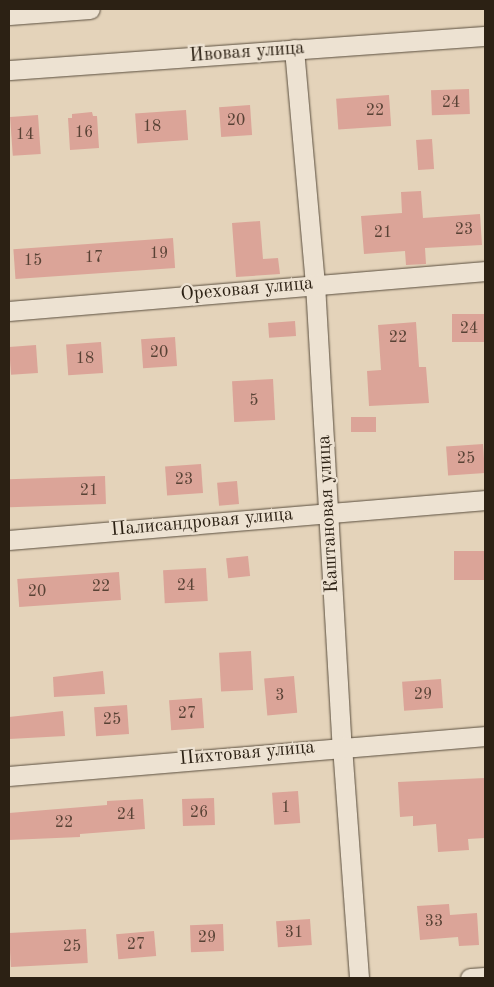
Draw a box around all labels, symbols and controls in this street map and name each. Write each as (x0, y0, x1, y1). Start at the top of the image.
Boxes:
street label: Ивовая улица (189, 38, 305, 68)
house number: 24 (442, 93, 460, 113)
house number: 22 (366, 101, 384, 121)
house number: 20 (227, 111, 245, 131)
house number: 18 (143, 117, 161, 137)
house number: 16 (75, 123, 93, 143)
house number: 14 (16, 125, 34, 145)
house number: 23 (455, 220, 473, 240)
house number: 21 (374, 223, 392, 243)
house number: 19 (150, 244, 168, 264)
house number: 17 (85, 248, 103, 268)
house number: 15 (24, 251, 42, 271)
street label: Ореховая улица (180, 273, 314, 307)
house number: 24 (460, 319, 478, 339)
house number: 22 (389, 328, 407, 348)
house number: 20 (150, 343, 168, 363)
house number: 18 (76, 349, 94, 369)
house number: 5 (249, 391, 259, 411)
street label: Каштановая улица (313, 434, 345, 594)
house number: 25 (457, 449, 475, 469)
house number: 23 (175, 470, 193, 490)
house number: 21 (80, 481, 98, 501)
street label: Палисандровая улица (110, 504, 294, 542)
house number: 24 (177, 576, 195, 596)
house number: 22 (92, 577, 110, 597)
house number: 20 (28, 582, 46, 602)
house number: 29 (414, 685, 432, 705)
house number: 3 (275, 686, 285, 706)
house number: 27 (178, 704, 196, 724)
house number: 25 (103, 710, 121, 730)
street label: Пихтовая улица (178, 737, 316, 771)
house number: 1 (281, 798, 291, 818)
house number: 26 (190, 803, 208, 823)
house number: 24 (117, 805, 135, 825)
house number: 22 (55, 813, 73, 833)
house number: 33 (425, 912, 443, 932)
house number: 31 (285, 923, 303, 943)
house number: 29 (198, 928, 216, 948)
house number: 27 (127, 935, 145, 955)
house number: 25 (63, 937, 81, 957)

